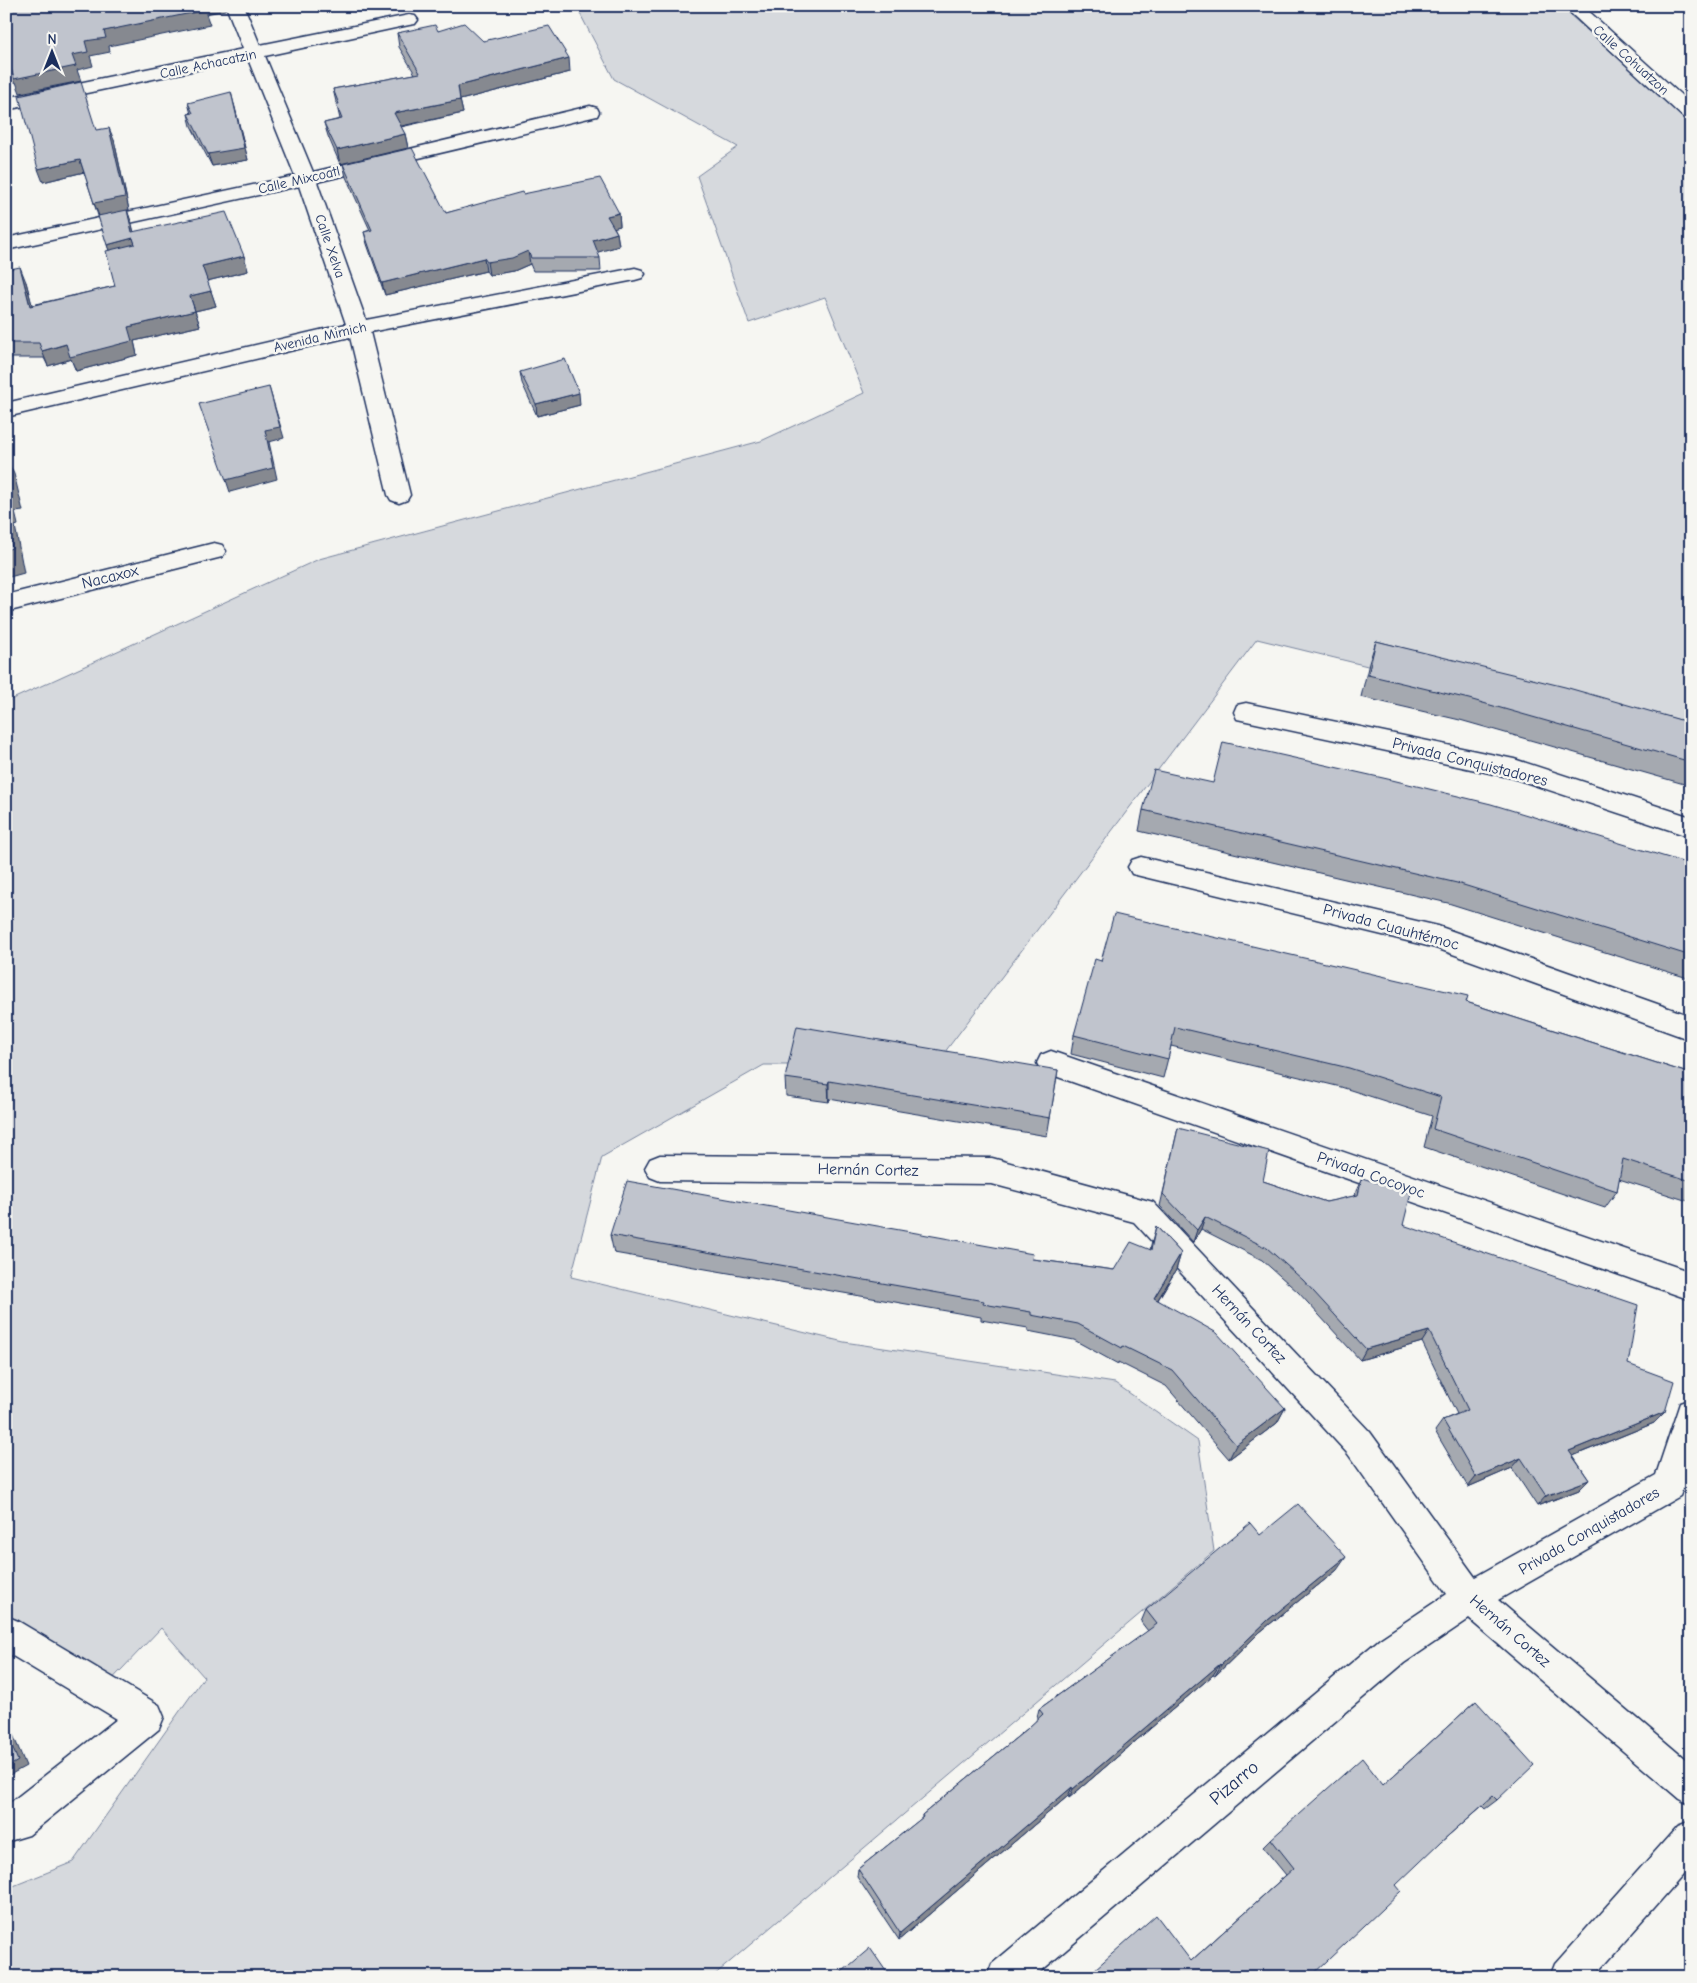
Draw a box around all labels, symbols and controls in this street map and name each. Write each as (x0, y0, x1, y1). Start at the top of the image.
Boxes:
street label: Calle Cohuatzon (1589, 21, 1673, 99)
north arrow (28, 28, 78, 78)
text: N (47, 31, 57, 48)
street label: Calle Achacatzin (158, 45, 258, 83)
street label: Calle Mixcoatl (256, 162, 342, 198)
street label: Calle Xelva (311, 212, 349, 280)
street label: Avenida Mimich (272, 318, 368, 356)
street label: Nacaxox (80, 561, 141, 593)
street label: Privada Conquistadores (1390, 734, 1550, 790)
street label: Privada Cuauhtémoc (1321, 900, 1461, 954)
street label: Privada Cocoyoc (1315, 1148, 1428, 1202)
street label: Hernán Cortez (817, 1160, 919, 1180)
street label: Hernán Cortez (1208, 1281, 1290, 1367)
street label: Privada Conquistadores (1515, 1483, 1663, 1579)
street label: Hernán Cortez (1466, 1591, 1554, 1671)
street label: Pizarro (1205, 1756, 1263, 1810)

